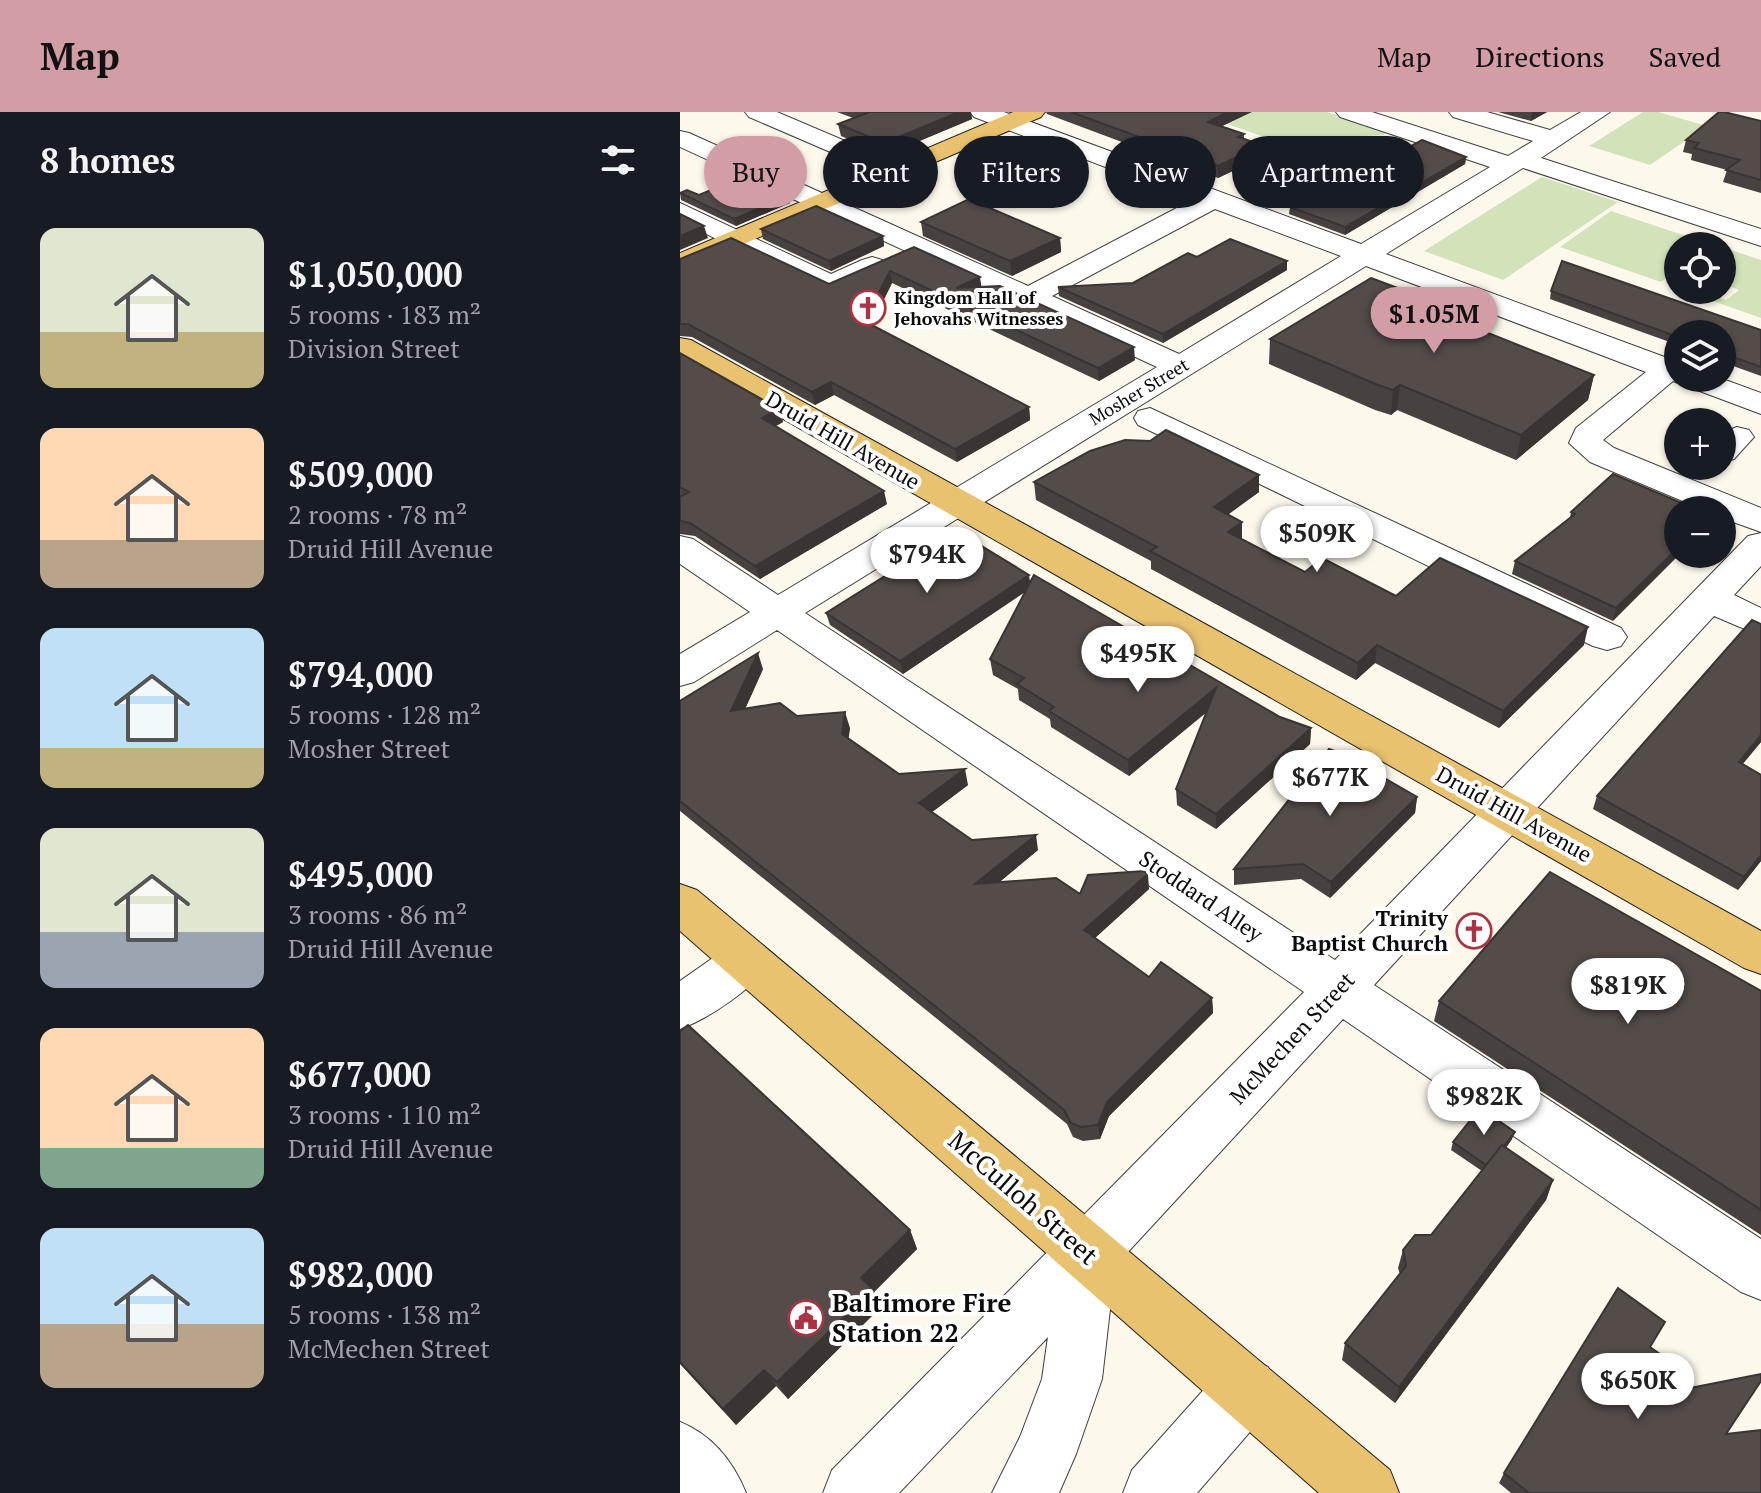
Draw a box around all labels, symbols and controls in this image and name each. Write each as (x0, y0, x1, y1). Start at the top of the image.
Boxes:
text: Map (40, 31, 120, 81)
text: Map (1377, 38, 1431, 75)
text: Directions (1475, 38, 1605, 75)
text: Saved (1649, 38, 1721, 75)
chip: Buy (704, 136, 807, 208)
chip: Rent (823, 136, 938, 208)
chip: Filters (954, 136, 1089, 208)
chip: New (1105, 136, 1216, 208)
chip: Apartment (1232, 136, 1424, 208)
text: 8 homes (40, 138, 175, 183)
icon: filters (596, 138, 640, 182)
map controls (1664, 232, 1736, 568)
button: locate (1664, 232, 1736, 304)
text: $1,050,000 (288, 252, 463, 297)
icon: home (104, 260, 200, 356)
place label: Kingdom Hall of Jehovahs Witnesses (894, 285, 1064, 330)
pin: $1.05M (1369, 287, 1499, 355)
church icon: Kingdom Hall of Jehovahs Witnesses (849, 289, 887, 327)
text: $1.05M (1389, 296, 1479, 330)
text: 5 rooms · 183 m² (288, 297, 481, 331)
button: layers (1664, 320, 1736, 392)
text: Division Street (288, 331, 460, 365)
street label: Mosher Street (1084, 352, 1193, 430)
street label: Druid Hill Avenue (761, 384, 926, 496)
button: + (1664, 408, 1736, 480)
text: $509,000 (288, 452, 433, 497)
icon: home (104, 460, 200, 556)
button: − (1664, 496, 1736, 568)
text: 2 rooms · 78 m² (288, 497, 467, 531)
pin: $509K (1261, 506, 1373, 574)
text: $509K (1278, 515, 1356, 549)
pin: $794K (871, 527, 983, 595)
text: Druid Hill Avenue (288, 531, 493, 565)
text: $794K (888, 536, 966, 570)
pin: $495K (1082, 626, 1194, 694)
text: $495K (1099, 635, 1177, 669)
text: $794,000 (288, 652, 433, 697)
icon: home (104, 660, 200, 756)
text: 5 rooms · 128 m² (288, 697, 481, 731)
text: Mosher Street (288, 731, 450, 765)
pin: $677K (1274, 750, 1386, 818)
text: $677K (1291, 759, 1369, 793)
street label: Druid Hill Avenue (1431, 759, 1597, 868)
street label: Stoddard Alley (1134, 843, 1270, 948)
text: $495,000 (288, 852, 433, 897)
icon: home (104, 860, 200, 956)
text: 3 rooms · 86 m² (288, 897, 467, 931)
place label: Trinity Baptist Church (1291, 903, 1448, 957)
church icon: Trinity Baptist Church (1455, 912, 1493, 950)
text: Druid Hill Avenue (288, 931, 493, 965)
pin: $819K (1572, 958, 1684, 1026)
street label: McMechen Street (1223, 965, 1360, 1110)
text: $819K (1589, 967, 1667, 1001)
text: $677,000 (288, 1052, 431, 1097)
icon: home (104, 1060, 200, 1156)
pin: $982K (1428, 1069, 1540, 1137)
text: $982K (1445, 1078, 1523, 1112)
text: 3 rooms · 110 m² (288, 1097, 481, 1131)
street label: McCulloh Street (942, 1123, 1106, 1272)
text: Druid Hill Avenue (288, 1131, 493, 1165)
text: $982,000 (288, 1252, 433, 1297)
icon: home (104, 1260, 200, 1356)
place label: Baltimore Fire Station 22 (832, 1285, 1011, 1349)
text: 5 rooms · 138 m² (288, 1297, 481, 1331)
public building icon: Baltimore Fire Station 22 (787, 1299, 825, 1337)
text: McMechen Street (288, 1331, 490, 1365)
pin: $650K (1582, 1353, 1694, 1421)
text: $650K (1599, 1362, 1677, 1396)

